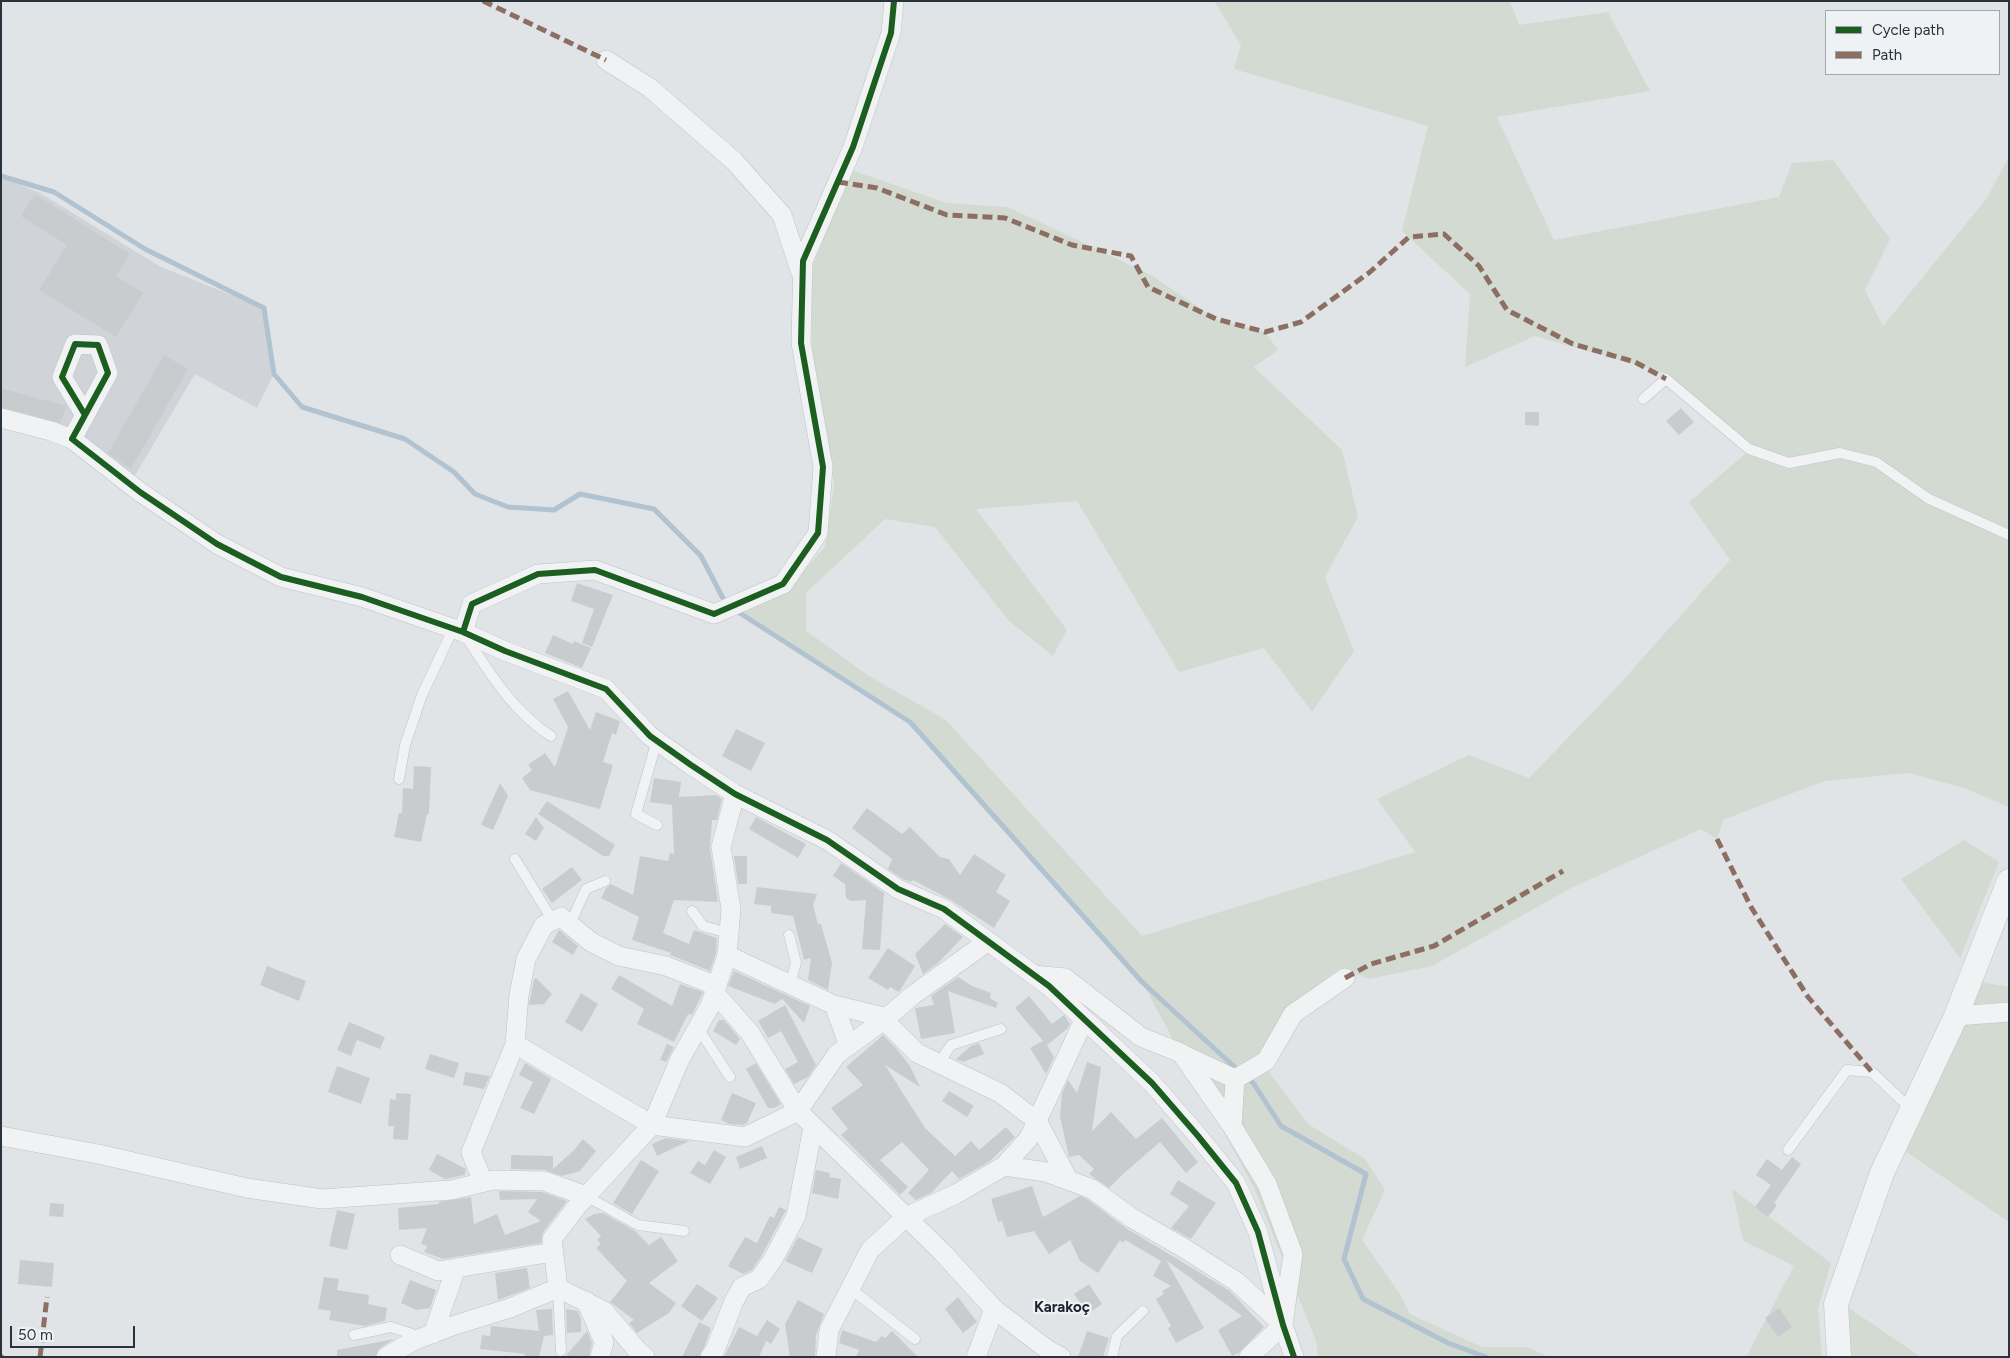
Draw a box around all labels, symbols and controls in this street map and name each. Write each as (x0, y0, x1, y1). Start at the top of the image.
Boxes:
legend (1825, 10, 2000, 75)
text: Cycle path (1872, 21, 1944, 39)
text: Path (1872, 46, 1902, 64)
district label: Karakoç (1034, 1299, 1090, 1317)
scale bar (12, 1316, 138, 1348)
text: 50 m (18, 1326, 53, 1344)

